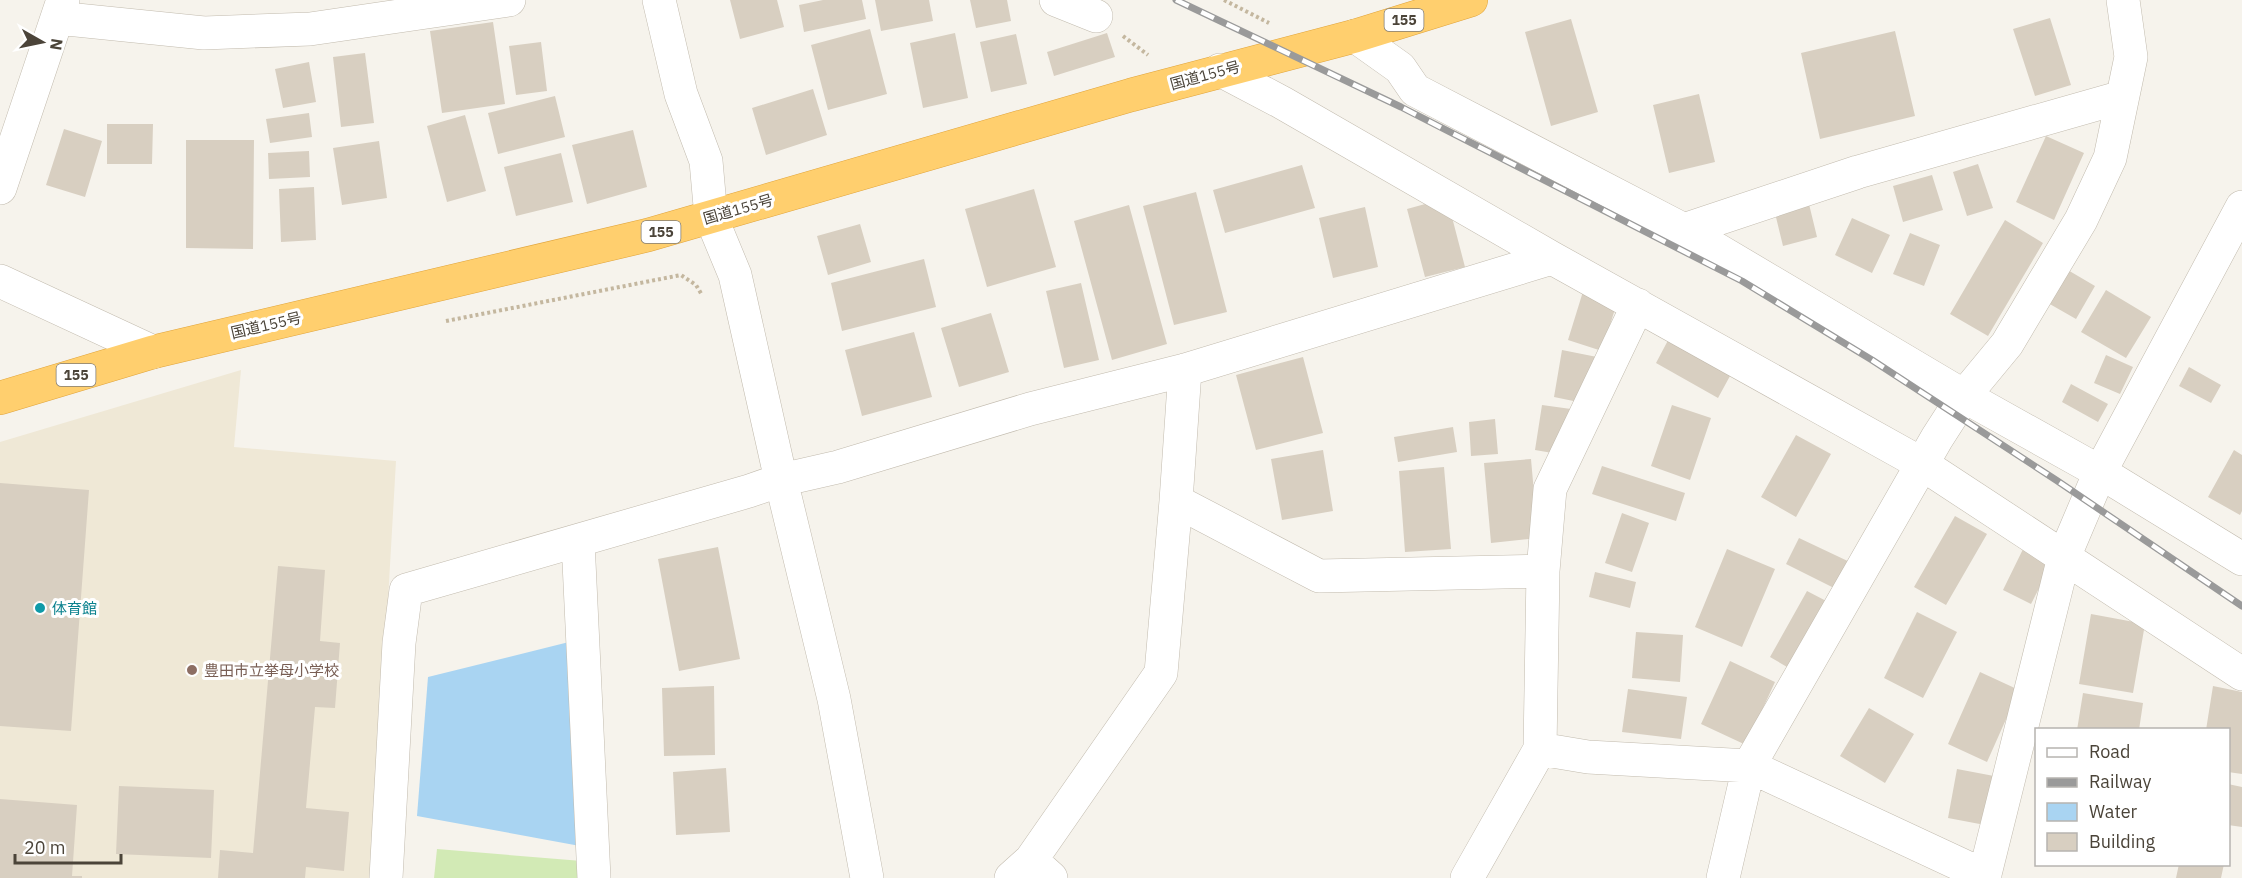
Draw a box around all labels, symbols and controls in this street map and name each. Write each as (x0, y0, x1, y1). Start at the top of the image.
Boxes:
road number: 155 (1384, 9, 1424, 31)
north arrow (12, 12, 72, 72)
text: N (46, 37, 68, 52)
street label: 国道155号 (1168, 57, 1242, 93)
street label: 国道155号 (701, 190, 775, 228)
road number: 155 (642, 221, 680, 243)
street label: 国道155号 (229, 308, 303, 342)
road number: 155 (56, 364, 96, 386)
place label: 体育館 (52, 599, 97, 618)
marker: 体育館 (33, 601, 47, 615)
place label: 豊田市立挙母小学校 (204, 661, 339, 680)
marker: 豊田市立挙母小学校 (185, 663, 199, 677)
legend (2035, 728, 2230, 866)
text: Road (2089, 740, 2130, 763)
text: Railway (2089, 770, 2151, 793)
text: Water (2089, 800, 2138, 823)
scale bar (15, 827, 122, 865)
text: Building (2089, 830, 2156, 853)
text: 20 m (24, 836, 66, 859)

